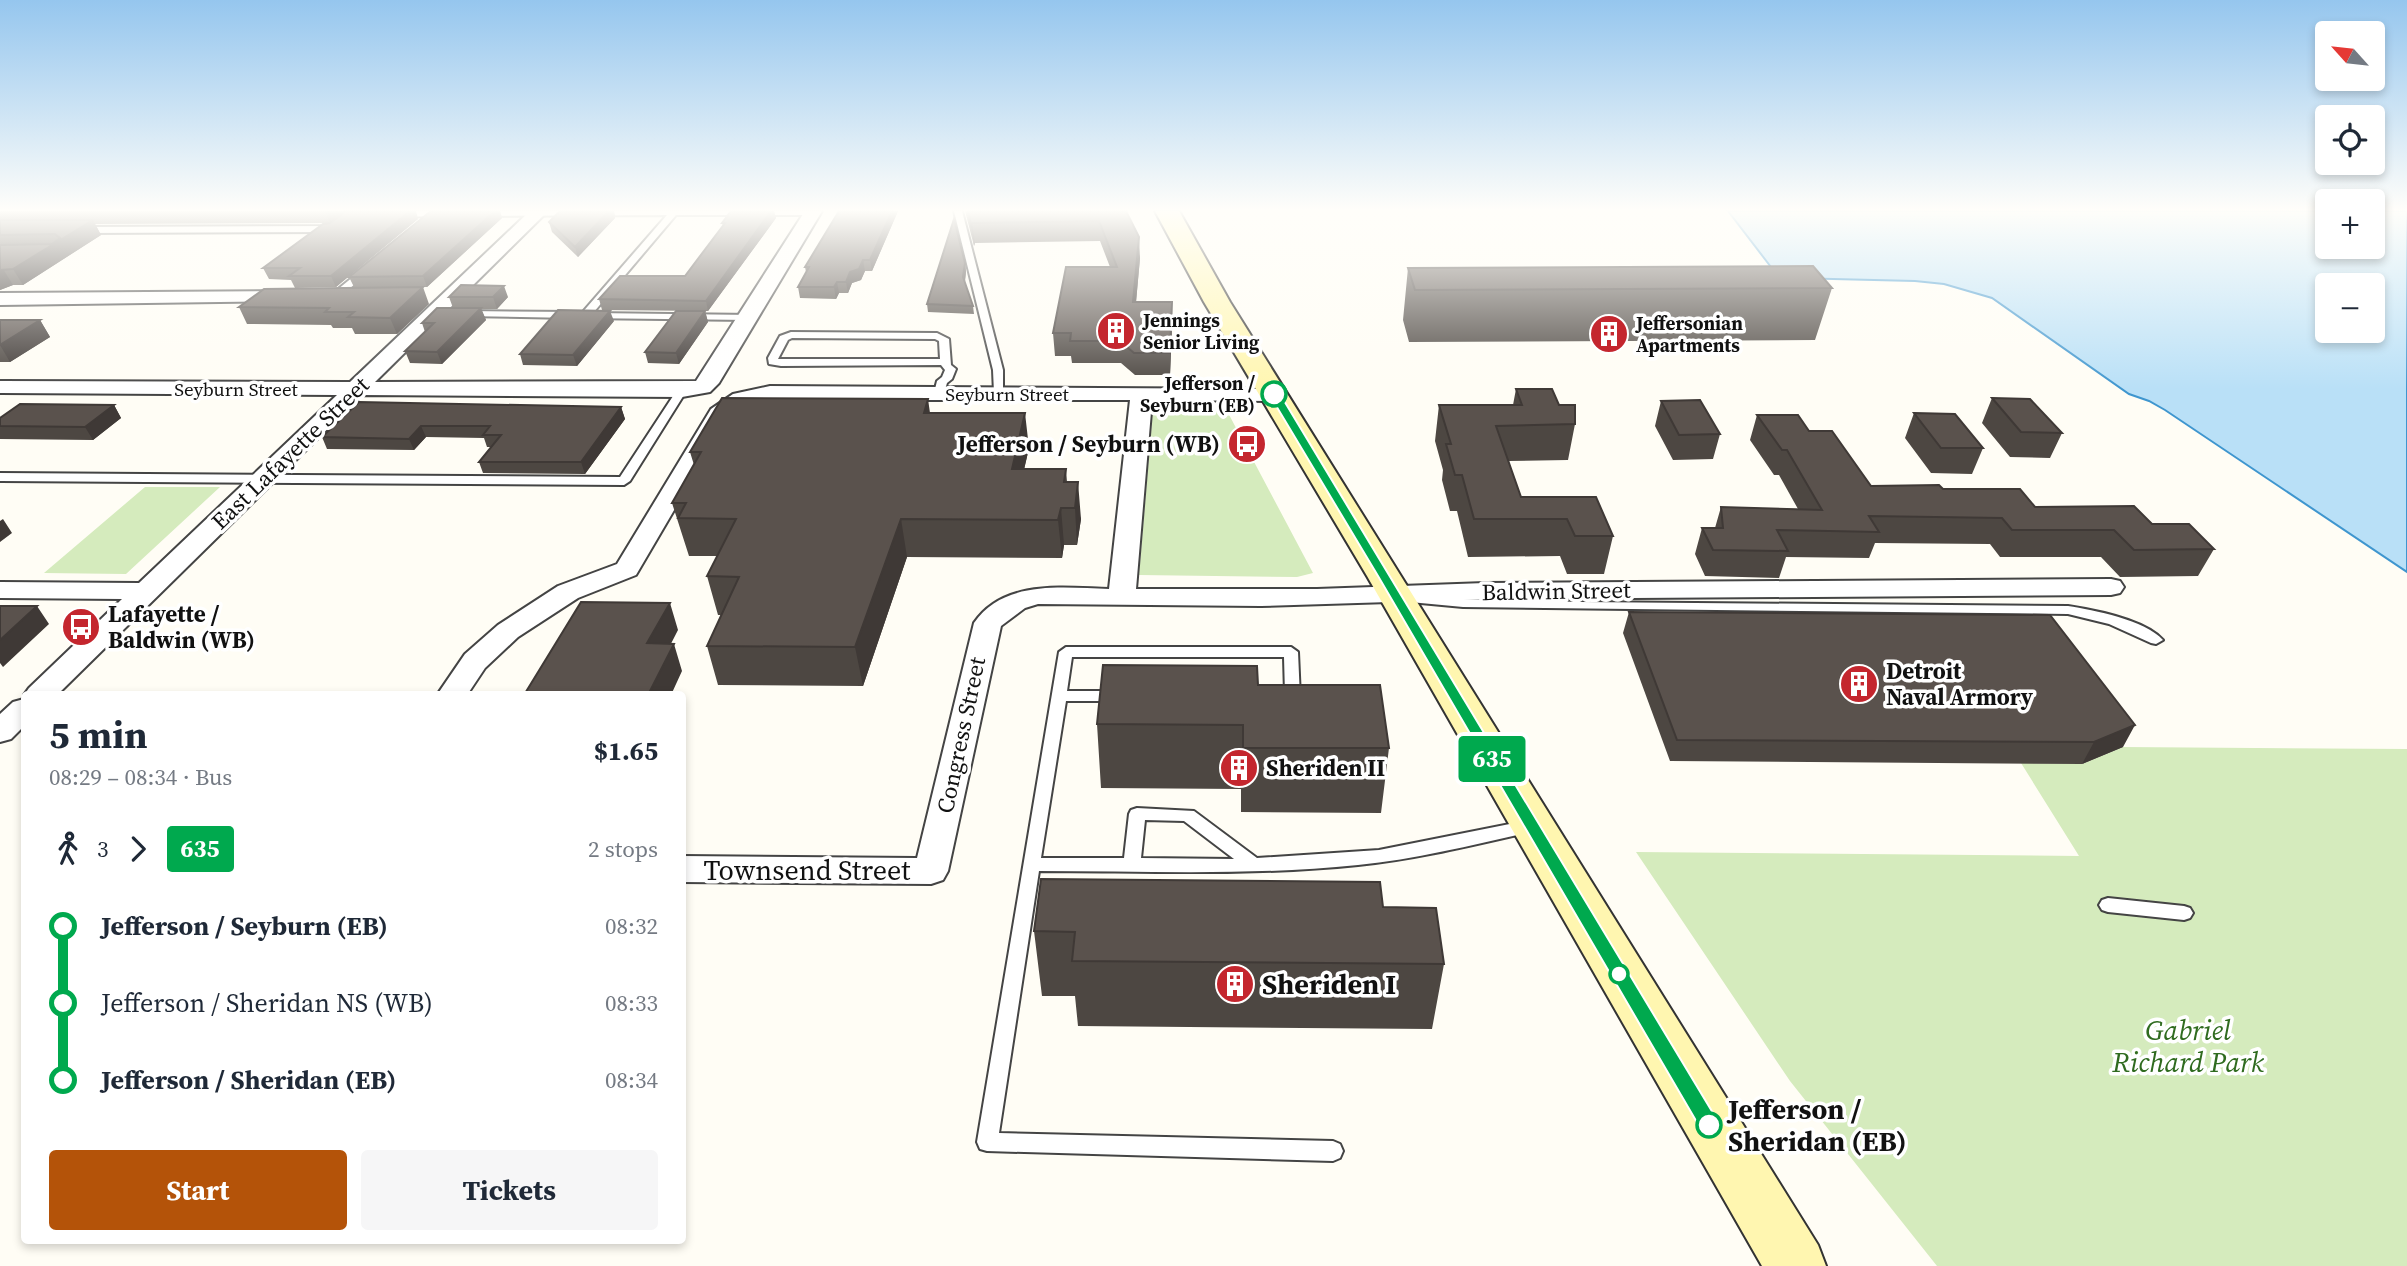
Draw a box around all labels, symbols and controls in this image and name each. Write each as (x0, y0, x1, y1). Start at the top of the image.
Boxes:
north arrow (2315, 21, 2385, 91)
map controls (2315, 21, 2385, 343)
button: locate (2315, 105, 2385, 175)
button: + (2315, 189, 2385, 259)
button: − (2315, 273, 2385, 343)
place label: Jennings Senior Living (1142, 307, 1260, 355)
building icon: Jennings Senior Living (1095, 310, 1137, 352)
place label: Jeffersonian Apartments (1635, 310, 1743, 358)
building icon: Jeffersonian Apartments (1588, 313, 1630, 355)
street label: East Lafayette Street (204, 369, 376, 537)
place label: Jefferson / Seyburn (EB) (1140, 370, 1256, 418)
street label: Seyburn Street (174, 376, 299, 402)
street label: Seyburn Street (945, 381, 1070, 407)
marker: Jefferson / Seyburn (EB) (1261, 381, 1287, 407)
bus stop icon: Jefferson / Seyburn (WB) (1226, 423, 1268, 465)
place label: Jefferson / Seyburn (WB) (955, 428, 1220, 460)
street label: Baldwin Street (1481, 574, 1631, 608)
place label: Lafayette / Baldwin (WB) (108, 598, 255, 656)
bus stop icon: Lafayette / Baldwin (WB) (60, 606, 102, 648)
street label: Congress Street (929, 653, 993, 816)
place label: Detroit Naval Armory (1886, 655, 2034, 713)
building icon: Detroit Naval Armory (1838, 663, 1880, 705)
text: 5 min (49, 709, 148, 761)
text: $1.65 (594, 733, 658, 769)
line badge: 635 (1452, 736, 1532, 782)
text: 635 (1472, 742, 1512, 775)
building icon: Sheriden II (1218, 747, 1260, 789)
place label: Sheriden II (1266, 752, 1385, 784)
text: 08:29 – 08:34 · Bus (49, 761, 232, 793)
icon: walk (49, 830, 87, 868)
icon: forward (119, 830, 157, 868)
text: 635 (181, 832, 220, 865)
text: 3 (97, 833, 109, 865)
text: 2 stops (588, 833, 658, 865)
street label: Townsend Street (704, 851, 911, 889)
text: Jefferson / Seyburn (EB) (101, 908, 388, 944)
text: 08:32 (605, 910, 658, 942)
building icon: Sheriden I (1214, 963, 1256, 1005)
unlabelled marker (1609, 964, 1629, 984)
place label: Sheriden I (1262, 965, 1396, 1003)
text: Jefferson / Sheridan NS (WB) (101, 985, 433, 1021)
text: 08:33 (605, 987, 658, 1019)
park label: Gabriel Richard Park (2111, 1011, 2265, 1081)
text: Jefferson / Sheridan (EB) (101, 1062, 396, 1098)
text: 08:34 (605, 1064, 658, 1096)
place label: Jefferson / Sheridan (EB) (1726, 1090, 1907, 1160)
marker: Jefferson / Sheridan (EB) (1696, 1112, 1722, 1138)
button: Start (49, 1150, 347, 1230)
button: Tickets (361, 1150, 658, 1230)

